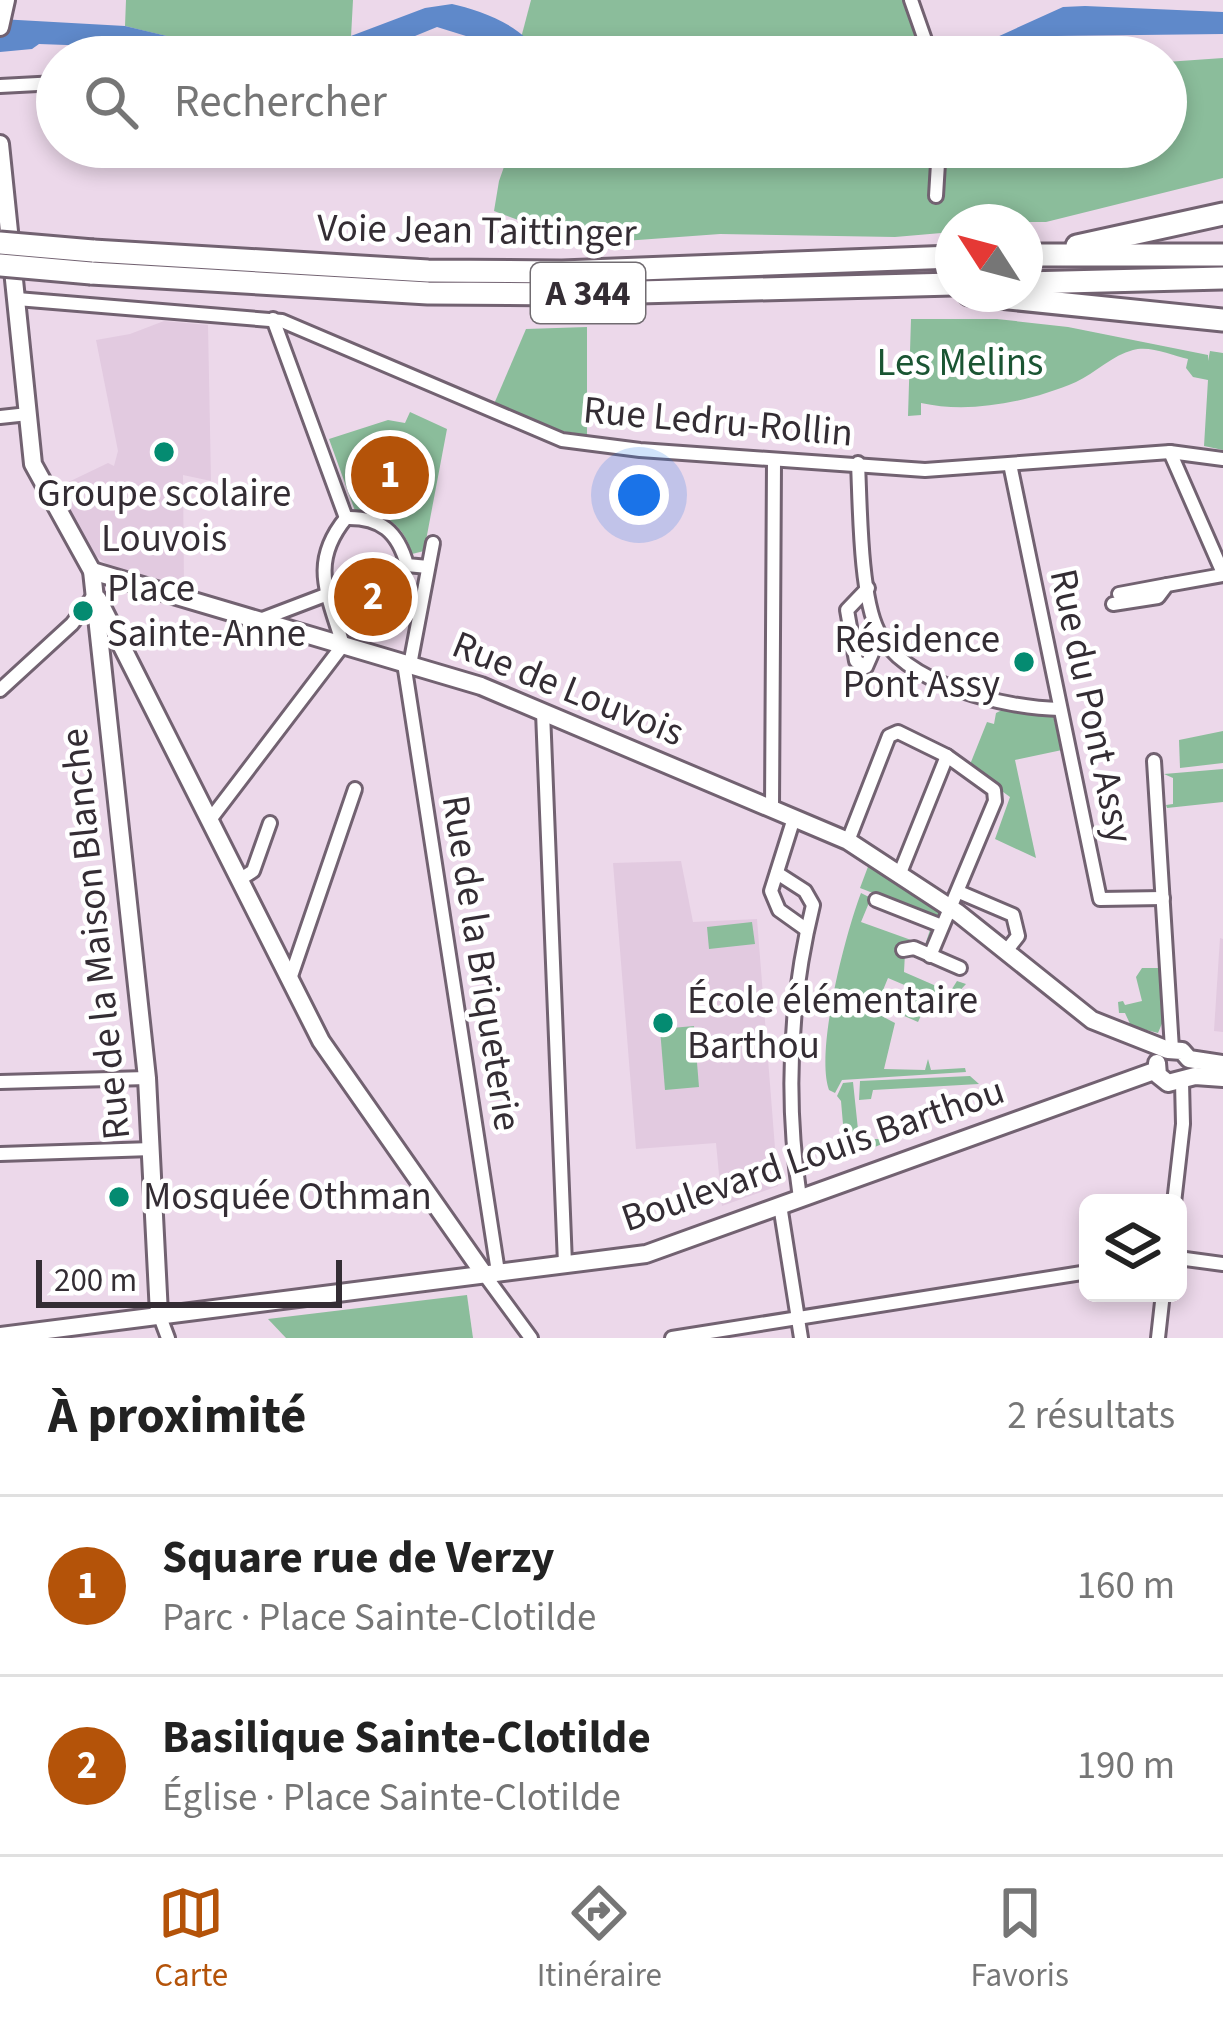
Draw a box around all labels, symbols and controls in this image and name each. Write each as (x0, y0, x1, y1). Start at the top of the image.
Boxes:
search box (36, 36, 1187, 168)
icon: search (78, 69, 144, 135)
text: Rechercher (174, 70, 387, 134)
street label: Voie Jean Taittinger (317, 200, 638, 262)
north arrow (935, 204, 1043, 312)
road number: A 344 (531, 263, 645, 323)
park label: Les Melins (877, 335, 1043, 391)
street label: Rue Ledru-Rollin (581, 382, 855, 462)
pin: 1 (351, 430, 429, 520)
marker: Groupe scolaire Louvois (151, 439, 177, 465)
your location (609, 465, 669, 525)
place label: Groupe scolaire Louvois (37, 466, 291, 567)
pin: 2 (334, 552, 412, 642)
place label: Place Sainte-Anne (107, 561, 306, 662)
street label: Rue du Pont Assy (1035, 564, 1147, 848)
marker: Place Sainte-Anne (70, 598, 96, 624)
place label: Résidence Pont Assy (834, 612, 1000, 713)
street label: Rue de Louvois (444, 617, 692, 761)
marker: Résidence Pont Assy (1011, 649, 1037, 675)
street label: Rue de la Maison Blanche (47, 726, 145, 1142)
street label: Rue de la Briqueterie (427, 791, 535, 1135)
place label: École élémentaire Barthou (687, 973, 978, 1074)
marker: École élémentaire Barthou (650, 1010, 676, 1036)
street label: Boulevard Louis Barthou (614, 1063, 1012, 1247)
place label: Mosquée Othman (143, 1169, 432, 1225)
marker: Mosquée Othman (106, 1184, 132, 1210)
map controls (1079, 1194, 1187, 1302)
button: layers (1079, 1194, 1187, 1302)
scale bar (36, 1254, 342, 1307)
text: 200 m (54, 1257, 137, 1304)
text: À proximité (48, 1380, 306, 1452)
text: 2 résultats (1007, 1388, 1175, 1444)
text: Square rue de Verzy (162, 1526, 555, 1590)
text: 1 (77, 1558, 97, 1614)
text: 160 m (1077, 1558, 1175, 1614)
text: Parc · Place Sainte-Clotilde (162, 1590, 596, 1646)
text: Basilique Sainte-Clotilde (162, 1706, 651, 1770)
text: 2 (77, 1738, 97, 1794)
text: 190 m (1077, 1738, 1175, 1794)
text: Église · Place Sainte-Clotilde (162, 1770, 621, 1826)
tab: Carte (154, 1880, 228, 1999)
tab: Itinéraire (537, 1880, 662, 1999)
tab: Favoris (970, 1880, 1069, 1999)

